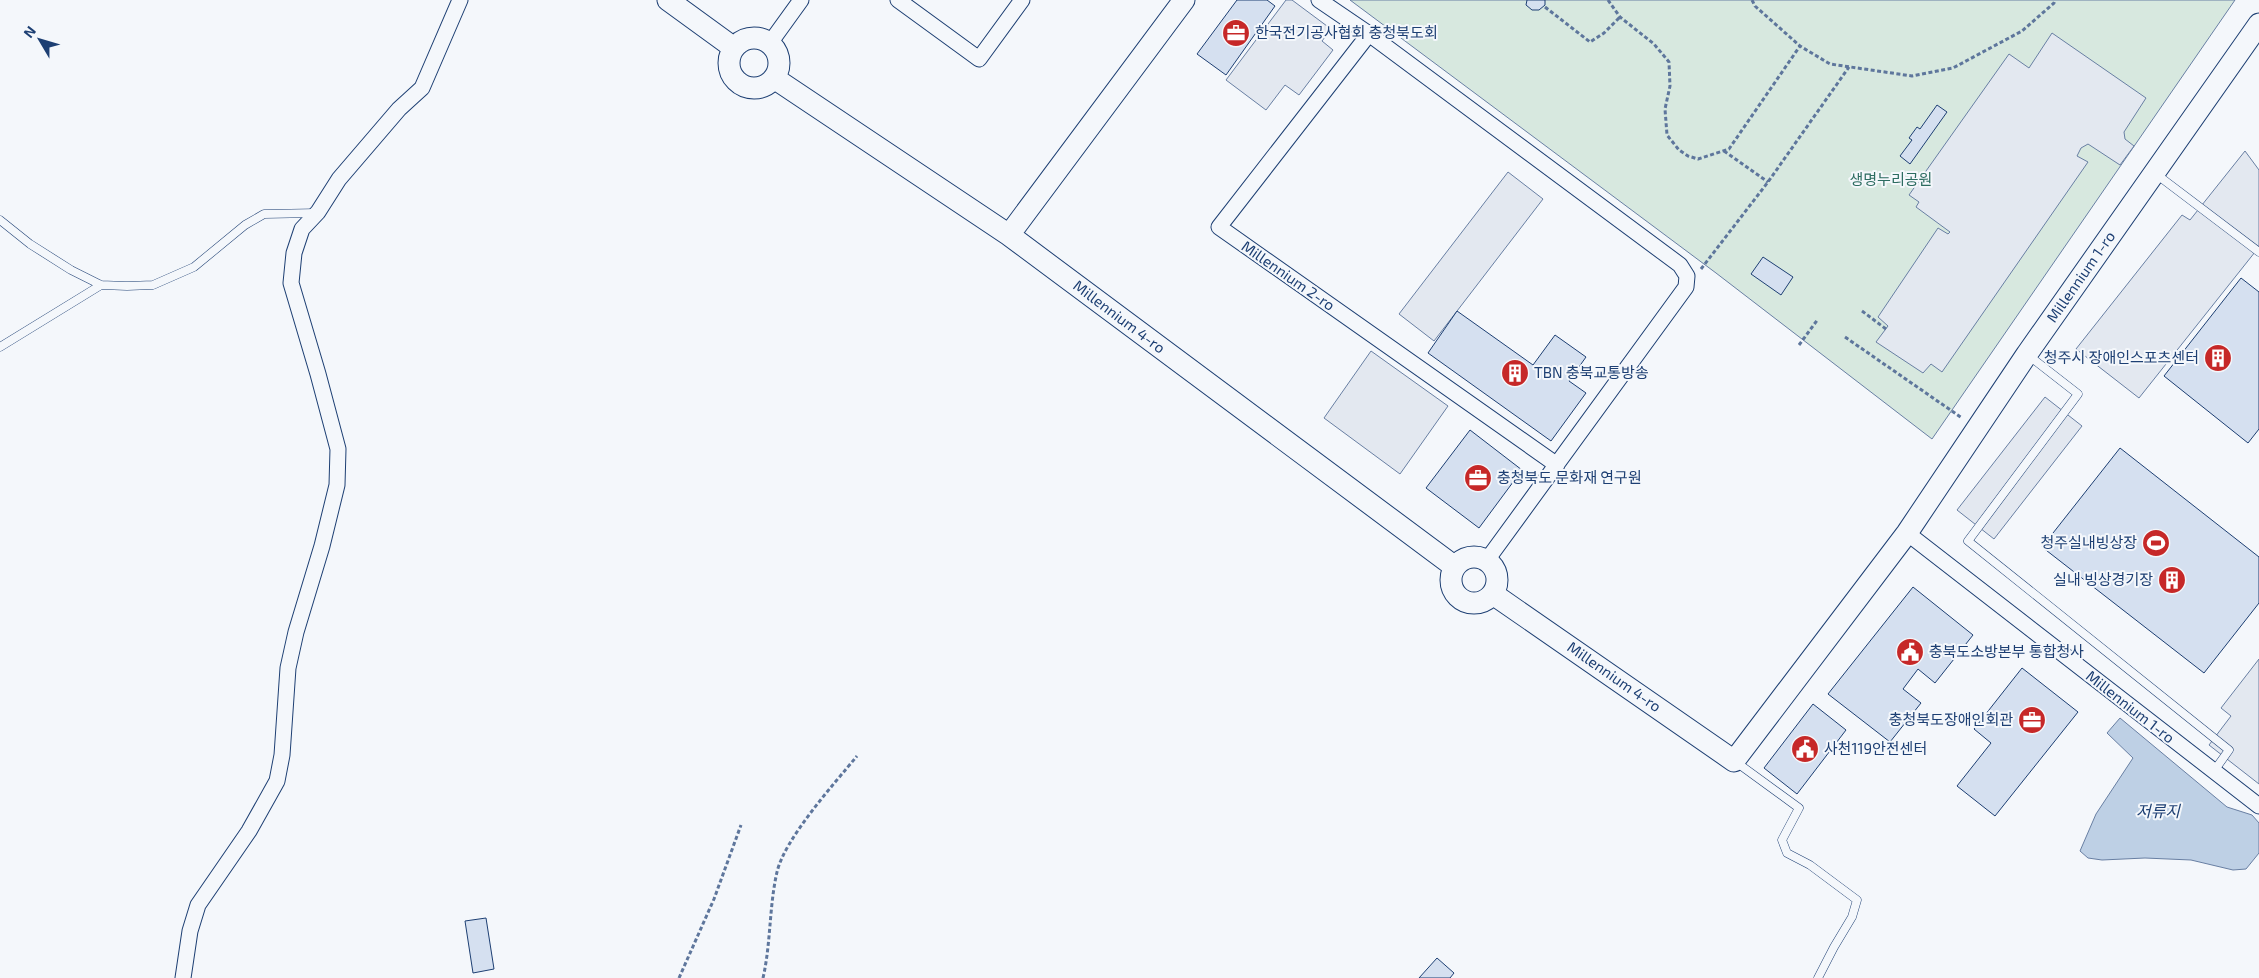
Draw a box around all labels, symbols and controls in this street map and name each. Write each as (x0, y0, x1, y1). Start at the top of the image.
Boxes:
north arrow (15, 15, 65, 65)
office icon: 한국전기공사협회 충청북도회 (1221, 18, 1251, 48)
text: N (20, 22, 39, 41)
place label: 한국전기공사협회 충청북도회 (1255, 23, 1438, 41)
park label: 생명누리공원 (1850, 170, 1932, 188)
street label: Millennium 1-ro (2042, 227, 2118, 325)
street label: Millennium 2-ro (1239, 236, 1339, 314)
street label: Millennium 4-ro (1070, 276, 1169, 357)
building icon: 청주시 장애인스포츠센터 (2203, 343, 2233, 373)
place label: 청주시 장애인스포츠센터 (2044, 348, 2199, 366)
building icon: TBN 충북교통방송 (1500, 358, 1530, 388)
place label: TBN 충북교통방송 (1534, 363, 1649, 381)
office icon: 충청북도 문화재 연구원 (1463, 463, 1493, 493)
place label: 충청북도 문화재 연구원 (1497, 468, 1642, 486)
sports icon: 청주실내빙상장 (2141, 528, 2171, 558)
place label: 청주실내빙상장 (2040, 533, 2137, 551)
building icon: 실내 빙상경기장 (2157, 565, 2187, 595)
place label: 실내 빙상경기장 (2053, 570, 2153, 588)
street label: Millennium 4-ro (1564, 637, 1665, 715)
public building icon: 충북도소방본부 통합청사 (1895, 637, 1925, 667)
place label: 충북도소방본부 통합청사 (1929, 642, 2084, 660)
street label: Millennium 1-ro (2083, 666, 2178, 746)
office icon: 충청북도장애인회관 (2017, 705, 2047, 735)
place label: 충청북도장애인회관 (1889, 710, 2013, 728)
public building icon: 사천119안전센터 (1790, 734, 1820, 764)
place label: 사천119안전센터 (1824, 739, 1927, 757)
water label: 저류지 (2136, 801, 2181, 820)

